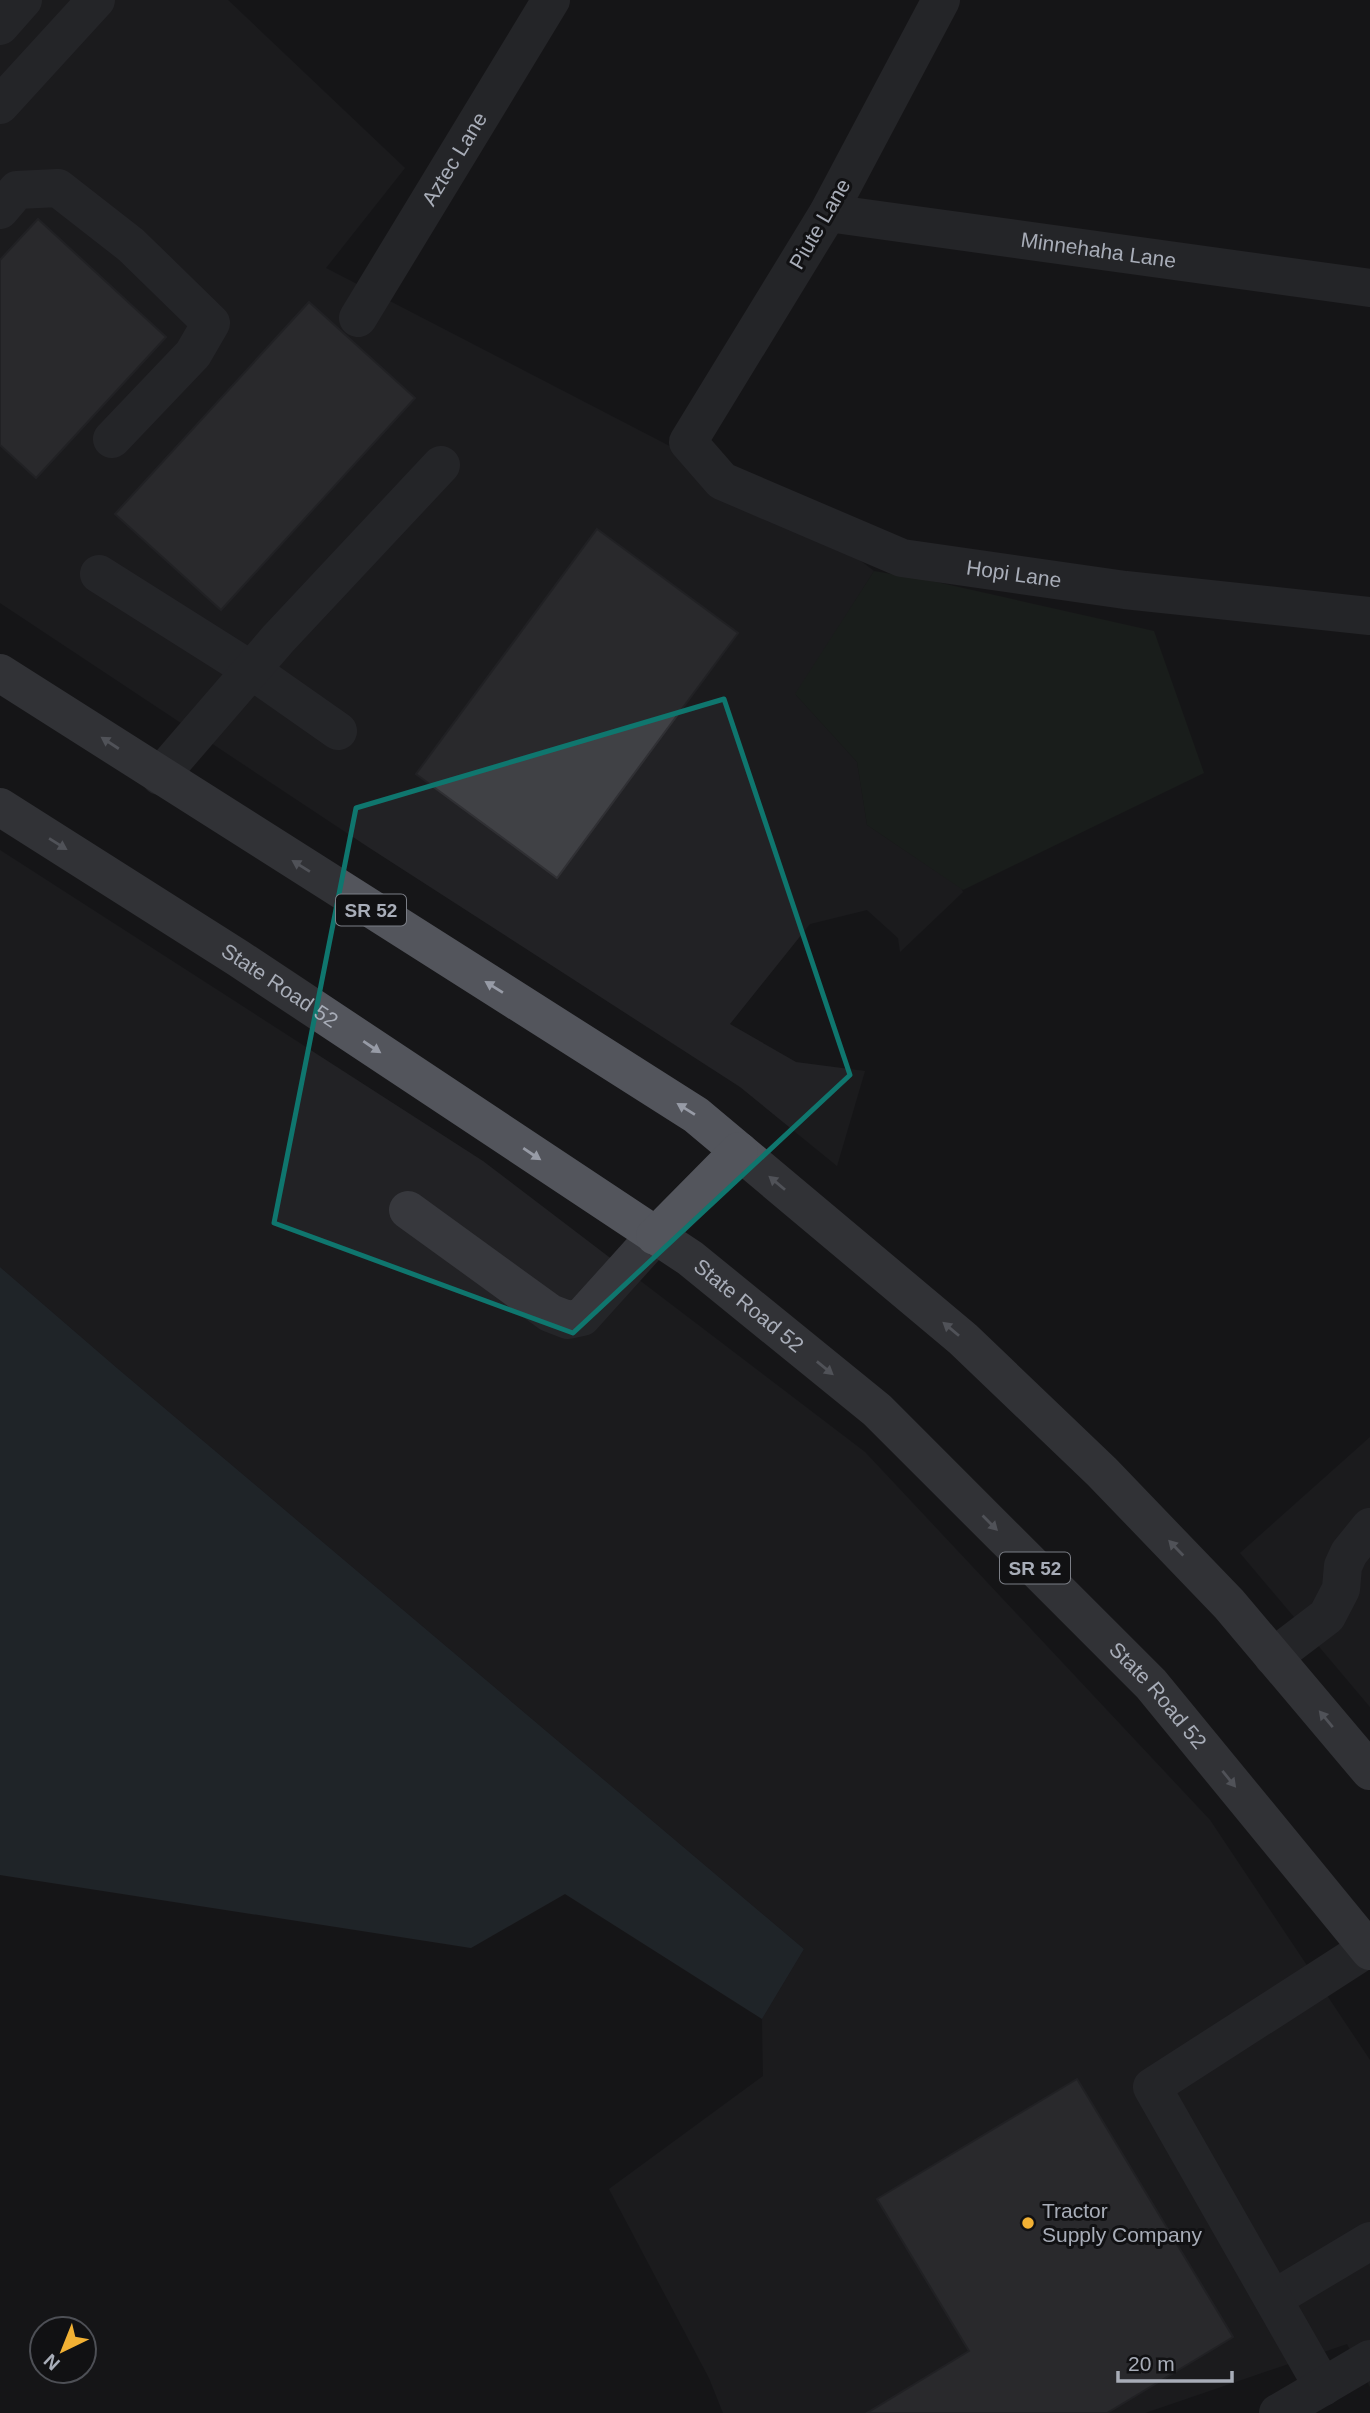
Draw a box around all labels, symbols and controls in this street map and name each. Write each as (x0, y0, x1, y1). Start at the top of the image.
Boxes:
street label: Aztec Lane (417, 108, 491, 210)
street label: Piute Lane (785, 175, 855, 273)
street label: Minnehaha Lane (1019, 228, 1178, 272)
street label: Hopi Lane (965, 555, 1063, 592)
one-way arrow (100, 737, 119, 750)
one-way arrow (48, 837, 67, 850)
one-way arrow (292, 859, 310, 873)
road number: SR 52 (336, 894, 406, 926)
street label: State Road 52 (218, 939, 342, 1032)
one-way arrow (484, 981, 503, 994)
one-way arrow (362, 1041, 382, 1054)
one-way arrow (676, 1102, 696, 1115)
one-way arrow (523, 1147, 541, 1161)
one-way arrow (769, 1176, 786, 1191)
street label: State Road 52 (690, 1254, 808, 1357)
one-way arrow (943, 1322, 960, 1337)
one-way arrow (816, 1360, 833, 1375)
one-way arrow (982, 1515, 999, 1532)
one-way arrow (1168, 1540, 1184, 1557)
road number: SR 52 (1000, 1552, 1070, 1584)
street label: State Road 52 (1105, 1637, 1211, 1753)
one-way arrow (1318, 1710, 1334, 1728)
one-way arrow (1221, 1770, 1236, 1787)
place label: Tractor Supply Company (1042, 2199, 1202, 2246)
marker: Tractor Supply Company (1020, 2215, 1036, 2231)
north arrow (28, 2315, 98, 2385)
scale bar (1118, 2340, 1232, 2384)
text: N (40, 2350, 64, 2374)
text: 20 m (1128, 2352, 1175, 2375)

